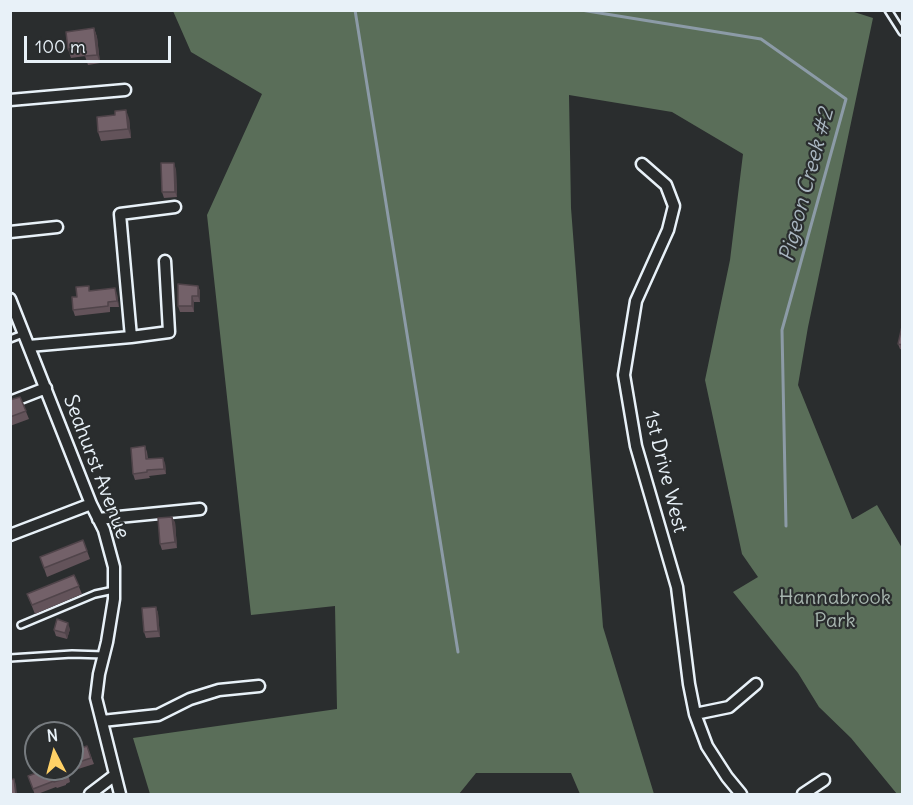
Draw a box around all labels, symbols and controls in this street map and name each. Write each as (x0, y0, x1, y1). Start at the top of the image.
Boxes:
scale bar (27, 24, 174, 62)
text: 100 m (35, 35, 86, 58)
water label: Pigeon Creek #2 (774, 106, 840, 264)
street label: Seahurst Avenue (58, 392, 134, 542)
street label: 1st Drive West (638, 409, 692, 535)
park label: Hannabrook Park (779, 586, 891, 633)
north arrow (24, 721, 84, 781)
text: N (46, 725, 59, 746)

